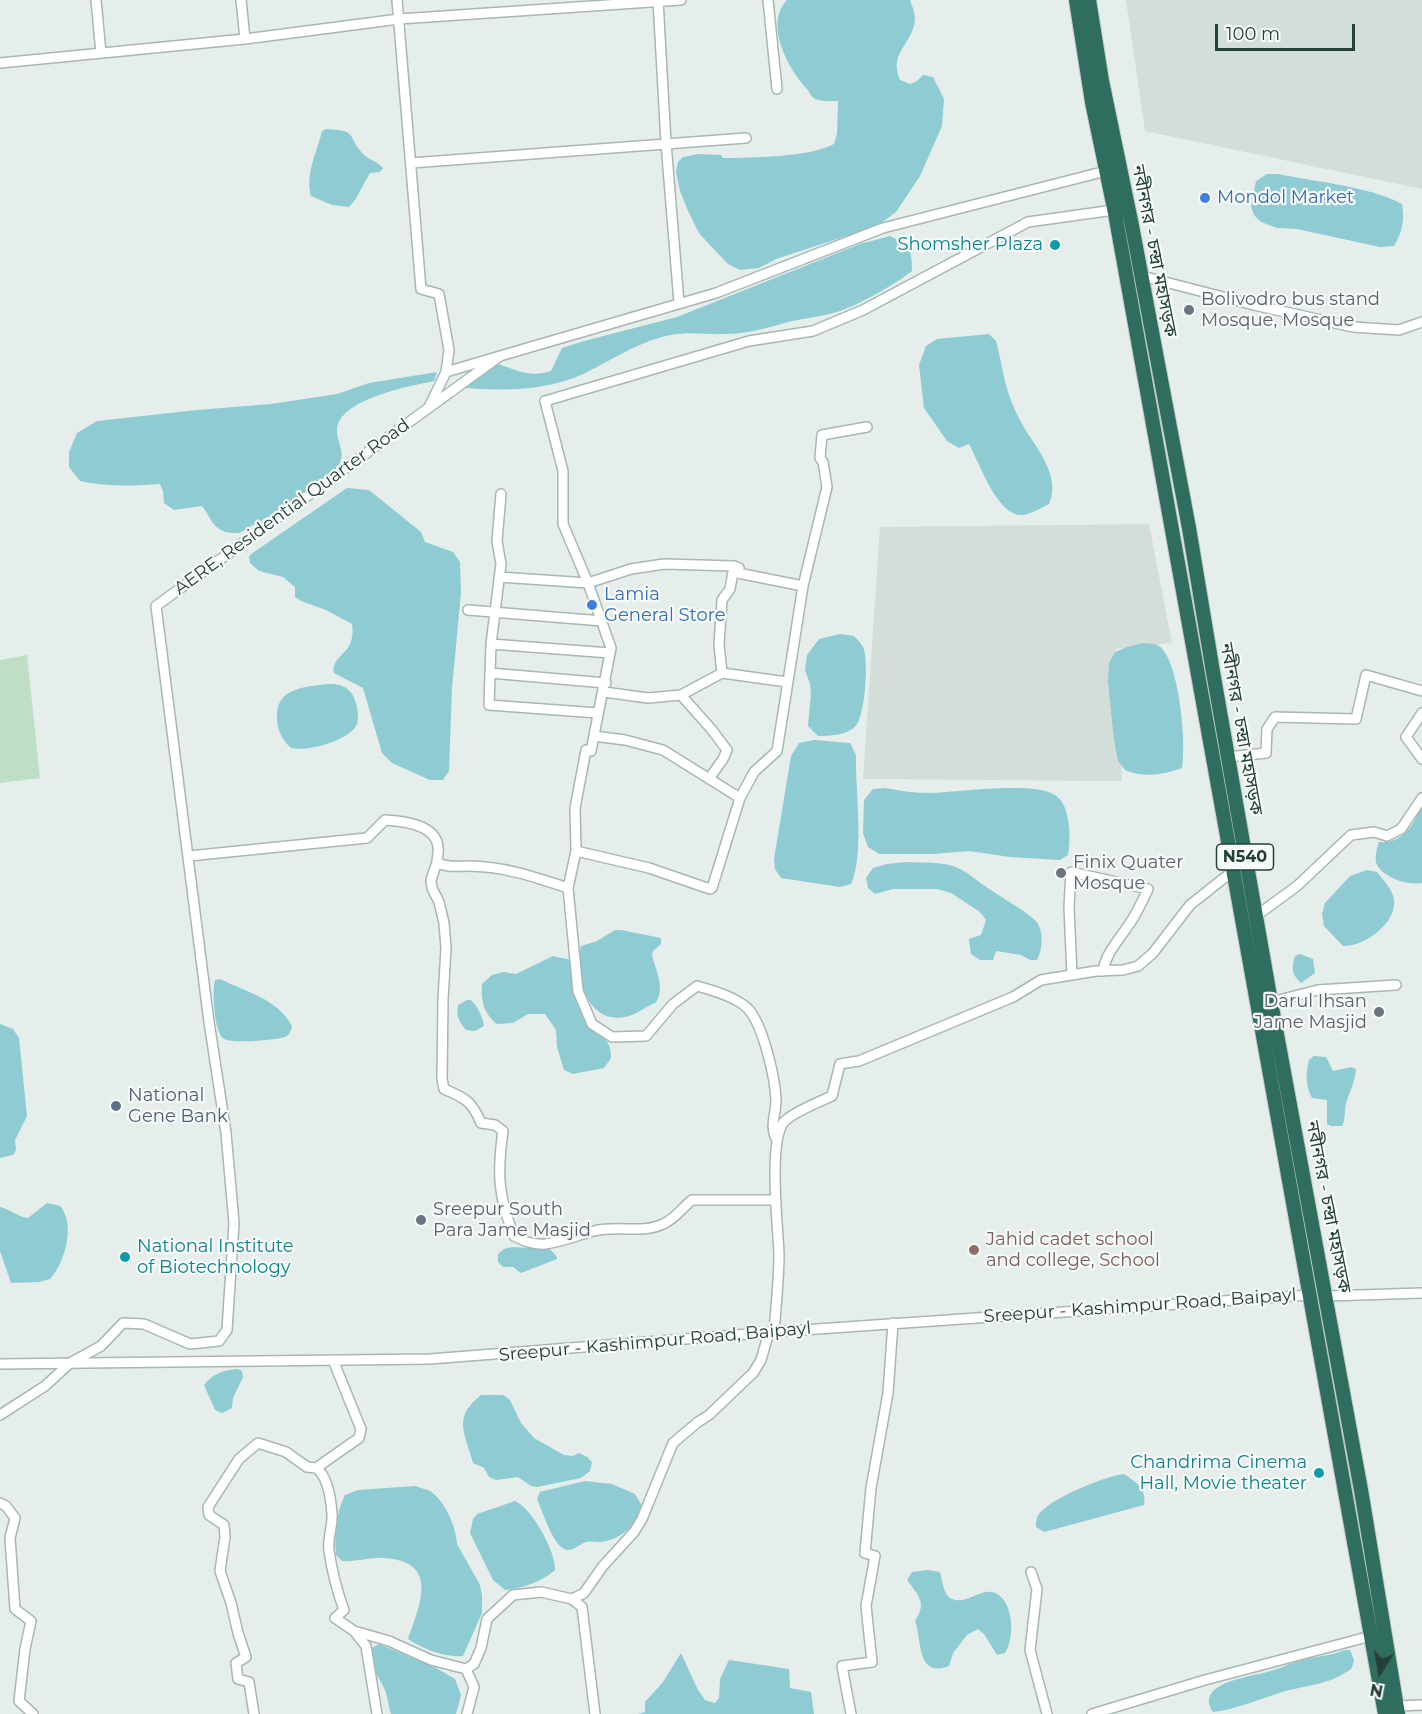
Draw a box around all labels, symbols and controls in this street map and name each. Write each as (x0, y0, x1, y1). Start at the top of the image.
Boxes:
scale bar (1218, 12, 1358, 50)
text: 100 m (1226, 23, 1280, 45)
street label: নবীনগর - চন্দ্রা মহাসড়ক (1127, 163, 1181, 339)
place label: Mondol Market (1217, 187, 1354, 209)
marker: Mondol Market (1198, 191, 1212, 205)
place label: Shomsher Plaza (897, 234, 1043, 256)
marker: Shomsher Plaza (1048, 238, 1062, 252)
place label: Bolivodro bus stand Mosque, Mosque (1201, 289, 1380, 332)
marker: Bolivodro bus stand Mosque, Mosque (1182, 303, 1196, 317)
street label: AERE, Residential Quarter Road (170, 414, 414, 600)
place label: Lamia General Store (604, 584, 726, 626)
marker: Lamia General Store (585, 598, 599, 612)
street label: নবীনগর - চন্দ্রা মহাসড়ক (1215, 641, 1267, 817)
road number: N540 (1216, 844, 1274, 870)
place label: Finix Quater Mosque (1073, 852, 1183, 894)
marker: Finix Quater Mosque (1054, 866, 1068, 880)
place label: Darul Ihsan Jame Masjid (1254, 991, 1367, 1034)
marker: Darul Ihsan Jame Masjid (1372, 1005, 1386, 1019)
place label: National Gene Bank (128, 1085, 228, 1128)
marker: National Gene Bank (109, 1099, 123, 1113)
street label: নবীনগর - চন্দ্রা মহাসড়ক (1301, 1119, 1355, 1295)
place label: Sreepur South Para Jame Masjid (433, 1199, 591, 1242)
marker: Sreepur South Para Jame Masjid (414, 1213, 428, 1227)
place label: Jahid cadet school and college, School (986, 1229, 1160, 1272)
place label: National Institute of Biotechnology (137, 1236, 294, 1278)
marker: Jahid cadet school and college, School (967, 1243, 981, 1257)
marker: National Institute of Biotechnology (118, 1250, 132, 1264)
street label: Sreepur - Kashimpur Road, Baipayl (983, 1284, 1297, 1328)
street label: Sreepur - Kashimpur Road, Baipayl (498, 1318, 812, 1366)
place label: Chandrima Cinema Hall, Movie theater (1130, 1452, 1307, 1494)
marker: Chandrima Cinema Hall, Movie theater (1312, 1466, 1326, 1480)
north arrow (1350, 1642, 1410, 1702)
text: N (1368, 1680, 1385, 1701)

